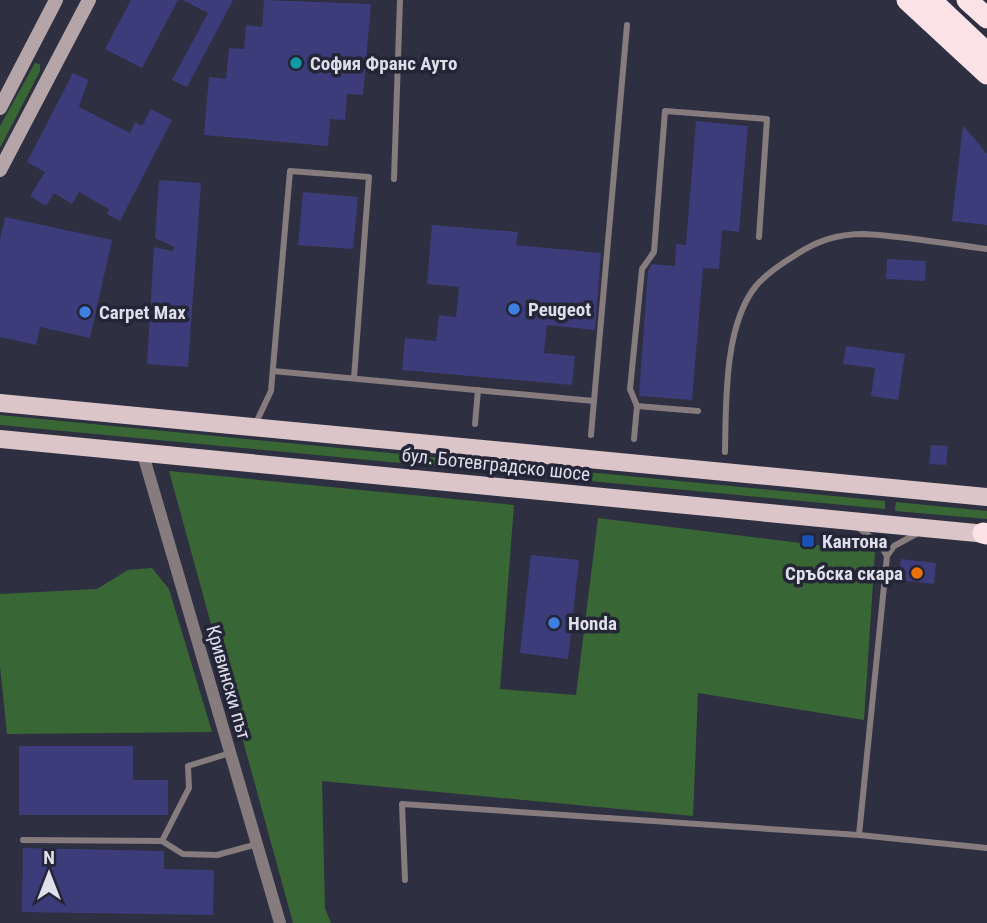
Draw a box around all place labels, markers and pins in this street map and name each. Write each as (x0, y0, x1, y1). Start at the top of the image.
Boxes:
place label: София Франс Ауто (310, 52, 457, 75)
marker: София Франс Ауто (288, 55, 304, 71)
place label: Peugeot (528, 298, 591, 321)
place label: Carpet Max (99, 301, 186, 324)
marker: Peugeot (506, 301, 522, 317)
marker: Carpet Max (77, 304, 93, 320)
place label: Кантона (822, 530, 887, 553)
marker: Кантона (800, 533, 816, 549)
place label: Сръбска скара (785, 562, 903, 585)
marker: Сръбска скара (909, 565, 925, 581)
place label: Honda (568, 612, 617, 635)
marker: Honda (546, 615, 562, 631)

